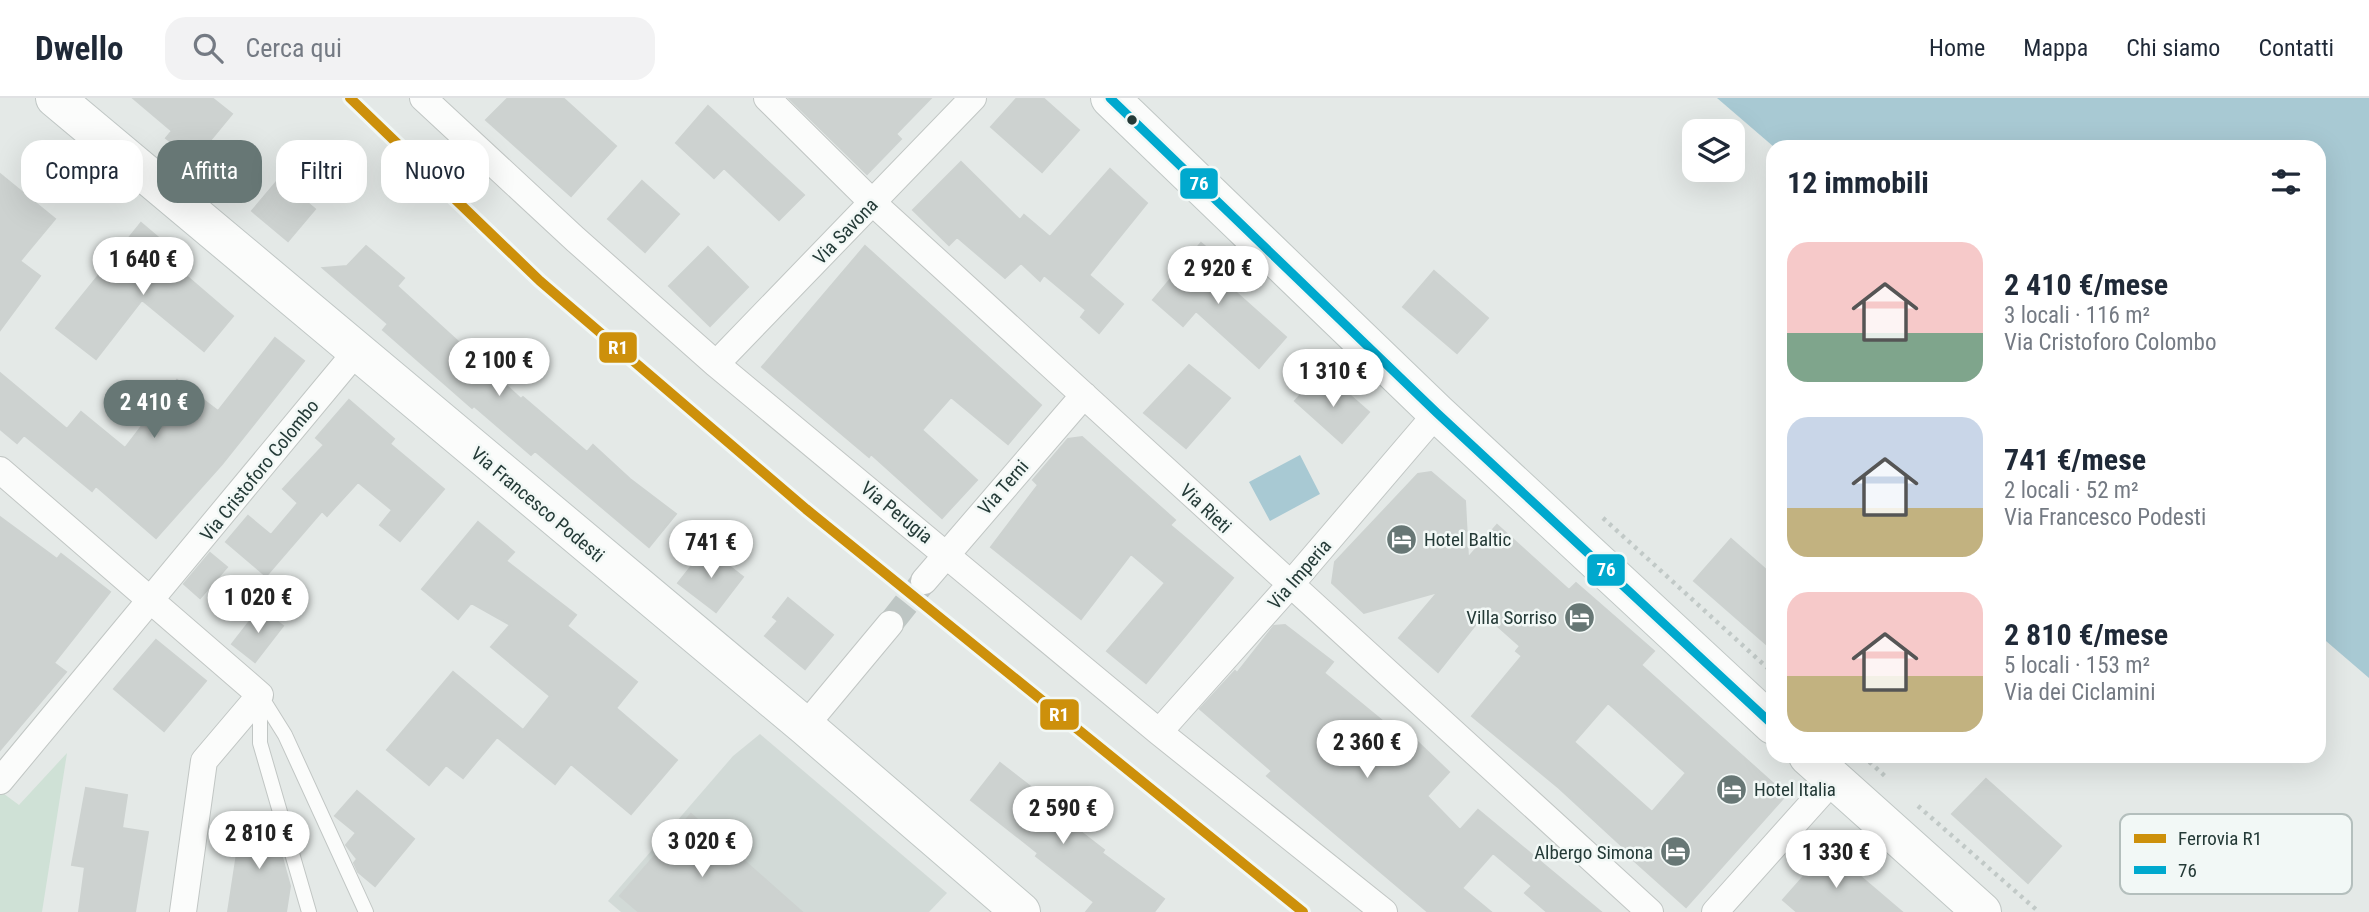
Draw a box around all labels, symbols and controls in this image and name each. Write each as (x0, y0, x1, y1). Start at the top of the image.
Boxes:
search box (165, 17, 655, 80)
text: Dwello (35, 29, 123, 68)
icon: search (189, 29, 227, 67)
text: Cerca qui (245, 33, 342, 63)
text: Home (1929, 34, 1985, 62)
text: Mappa (2023, 34, 2088, 62)
text: Chi siamo (2126, 34, 2220, 62)
text: Contatti (2258, 34, 2334, 62)
unlabelled marker (1125, 113, 1139, 127)
map controls (1682, 119, 1745, 182)
button: layers (1682, 119, 1745, 182)
chip: Compra (21, 140, 143, 203)
chip: Affitta (157, 140, 262, 203)
chip: Filtri (276, 140, 367, 203)
chip: Nuovo (381, 140, 489, 203)
icon: filters (2267, 163, 2305, 201)
text: 12 immobili (1787, 165, 1929, 200)
line badge: 76 (1179, 167, 1219, 200)
text: 76 (1189, 172, 1209, 195)
street label: Via Savona (808, 193, 883, 269)
pin: 1 640 € (78, 238, 208, 297)
text: 1 640 € (109, 246, 177, 273)
pin: 2 920 € (1153, 246, 1283, 306)
text: 2 920 € (1184, 255, 1252, 282)
text: 2 410 €/mese (2004, 267, 2168, 302)
icon: home (1843, 270, 1927, 354)
text: 3 locali · 116 m² (2004, 302, 2150, 329)
text: Via Cristoforo Colombo (2004, 329, 2216, 356)
line badge: R1 (598, 331, 638, 364)
text: R1 (608, 336, 628, 359)
pin: 2 100 € (434, 338, 564, 398)
text: 2 100 € (465, 347, 533, 374)
pin: 1 310 € (1268, 350, 1398, 409)
text: 1 310 € (1299, 358, 1367, 385)
pin: 2 410 € (89, 380, 219, 440)
text: 2 410 € (120, 389, 188, 416)
street label: Via Cristoforo Colombo (195, 395, 324, 546)
street label: Via Francesco Podesti (466, 442, 609, 567)
text: 741 €/mese (2004, 442, 2146, 477)
icon: home (1843, 445, 1927, 529)
street label: Via Terni (973, 455, 1033, 520)
street label: Via Perugia (856, 477, 937, 548)
text: 2 locali · 52 m² (2004, 477, 2139, 504)
street label: Via Rieti (1175, 479, 1236, 538)
text: Via Francesco Podesti (2004, 504, 2206, 531)
pin: 741 € (662, 520, 760, 580)
hotel icon: Hotel Baltic (1384, 522, 1418, 556)
place label: Hotel Baltic (1424, 528, 1511, 551)
text: 741 € (685, 529, 737, 556)
street label: Via Imperia (1263, 535, 1336, 614)
line badge: 76 (1586, 553, 1626, 587)
text: 76 (1596, 558, 1616, 581)
pin: 1 020 € (193, 575, 323, 635)
text: 1 020 € (224, 584, 292, 611)
hotel icon: Villa Sorriso (1563, 600, 1597, 634)
place label: Villa Sorriso (1466, 606, 1557, 629)
text: 2 810 €/mese (2004, 617, 2168, 652)
icon: home (1843, 620, 1927, 704)
text: 5 locali · 153 m² (2004, 652, 2150, 679)
text: Via dei Ciclamini (2004, 679, 2155, 706)
line badge: R1 (1039, 698, 1080, 731)
text: R1 (1049, 703, 1069, 726)
pin: 2 360 € (1302, 720, 1432, 780)
text: 2 360 € (1333, 729, 1401, 756)
hotel icon: Hotel Italia (1714, 772, 1748, 806)
place label: Hotel Italia (1754, 778, 1836, 801)
pin: 2 590 € (998, 786, 1128, 846)
text: 2 590 € (1029, 795, 1097, 822)
pin: 2 810 € (194, 812, 324, 871)
legend (2120, 814, 2352, 894)
text: 2 810 € (225, 820, 293, 847)
pin: 3 020 € (637, 820, 767, 879)
text: Ferrovia R1 (2178, 827, 2262, 850)
text: 3 020 € (668, 828, 736, 855)
pin: 1 330 € (1771, 830, 1901, 890)
hotel icon: Albergo Simona (1659, 835, 1693, 869)
text: 1 330 € (1802, 839, 1870, 866)
place label: Albergo Simona (1534, 841, 1653, 864)
text: 76 (2178, 859, 2197, 882)

